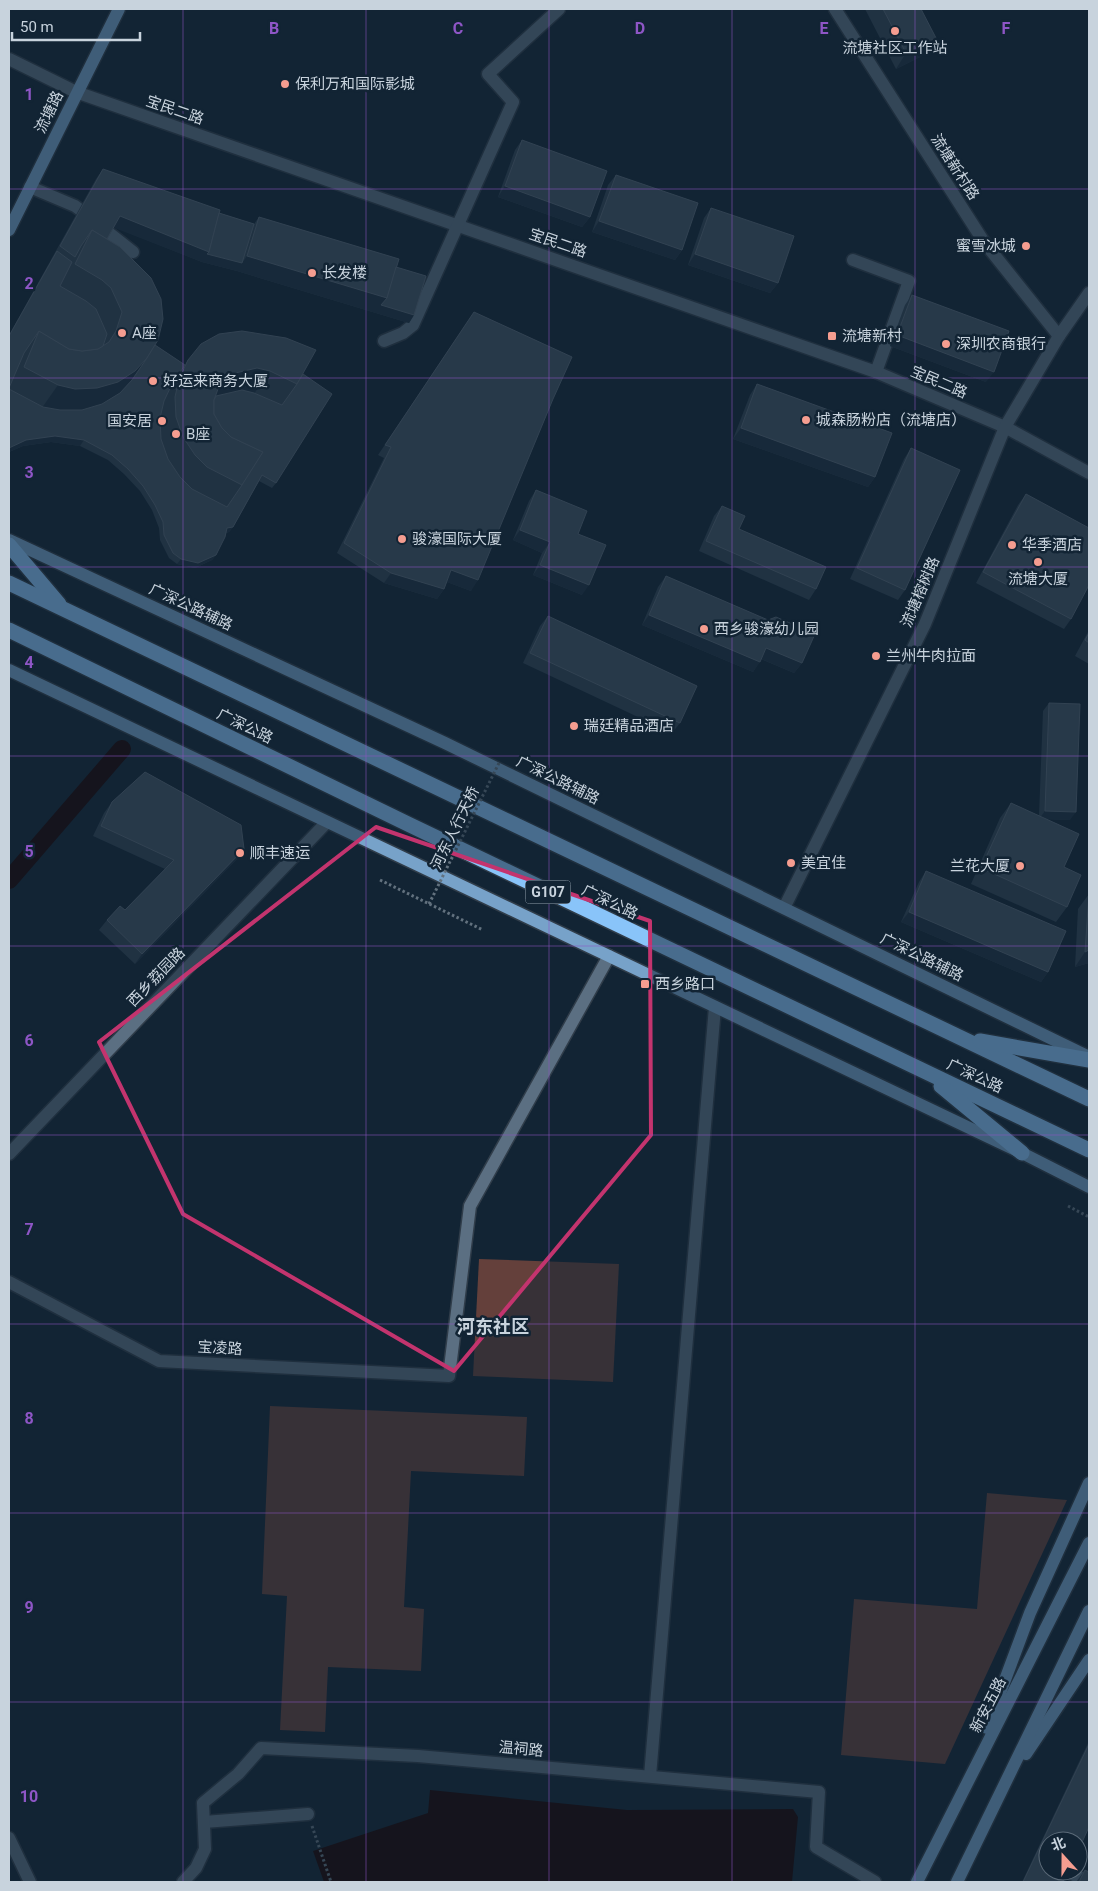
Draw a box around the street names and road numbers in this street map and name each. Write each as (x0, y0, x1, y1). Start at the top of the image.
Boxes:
street label: 流塘路 (31, 88, 67, 136)
street label: 宝民二路 (144, 92, 206, 128)
street label: 流塘新村路 (927, 131, 983, 203)
street label: 宝民二路 (527, 225, 589, 261)
street label: 宝民二路 (908, 362, 970, 402)
street label: 流塘榕树路 (897, 554, 943, 630)
street label: 广深公路辅路 (146, 580, 236, 634)
street label: 广深公路 (214, 705, 276, 747)
street label: 广深公路辅路 (514, 752, 602, 808)
street label: 河东人行天桥 (427, 784, 483, 872)
road number: G107 (526, 880, 570, 904)
street label: 广深公路 (579, 881, 641, 923)
street label: 广深公路辅路 (878, 929, 966, 985)
street label: 西乡荔园路 (123, 944, 189, 1010)
street label: 广深公路 (944, 1055, 1006, 1097)
street label: 宝凌路 (197, 1338, 243, 1358)
street label: 新安五路 (966, 1674, 1010, 1736)
street label: 温祠路 (498, 1738, 544, 1760)

